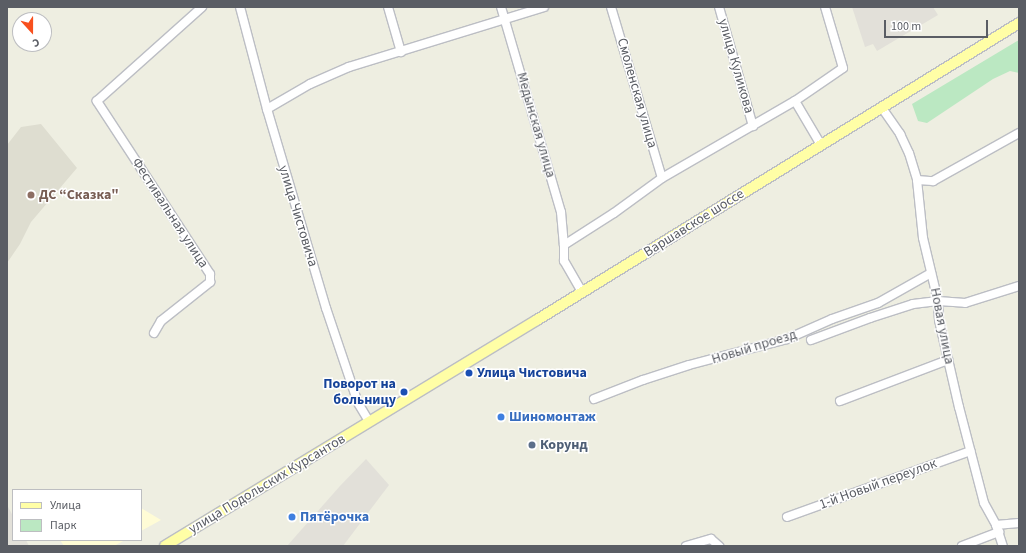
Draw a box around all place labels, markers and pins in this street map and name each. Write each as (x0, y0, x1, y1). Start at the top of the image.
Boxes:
place label: ДС “Сказка" (39, 187, 119, 203)
marker: ДС “Сказка" (26, 190, 36, 200)
place label: Улица Чистовича (477, 365, 587, 381)
marker: Улица Чистовича (464, 368, 474, 378)
place label: Поворот на больницу (323, 376, 396, 408)
marker: Поворот на больницу (399, 387, 409, 397)
place label: Шиномонтаж (509, 409, 596, 425)
marker: Шиномонтаж (496, 412, 506, 422)
place label: Корунд (540, 437, 588, 453)
marker: Корунд (527, 440, 537, 450)
place label: Пятёрочка (300, 509, 369, 525)
marker: Пятёрочка (287, 512, 297, 522)

